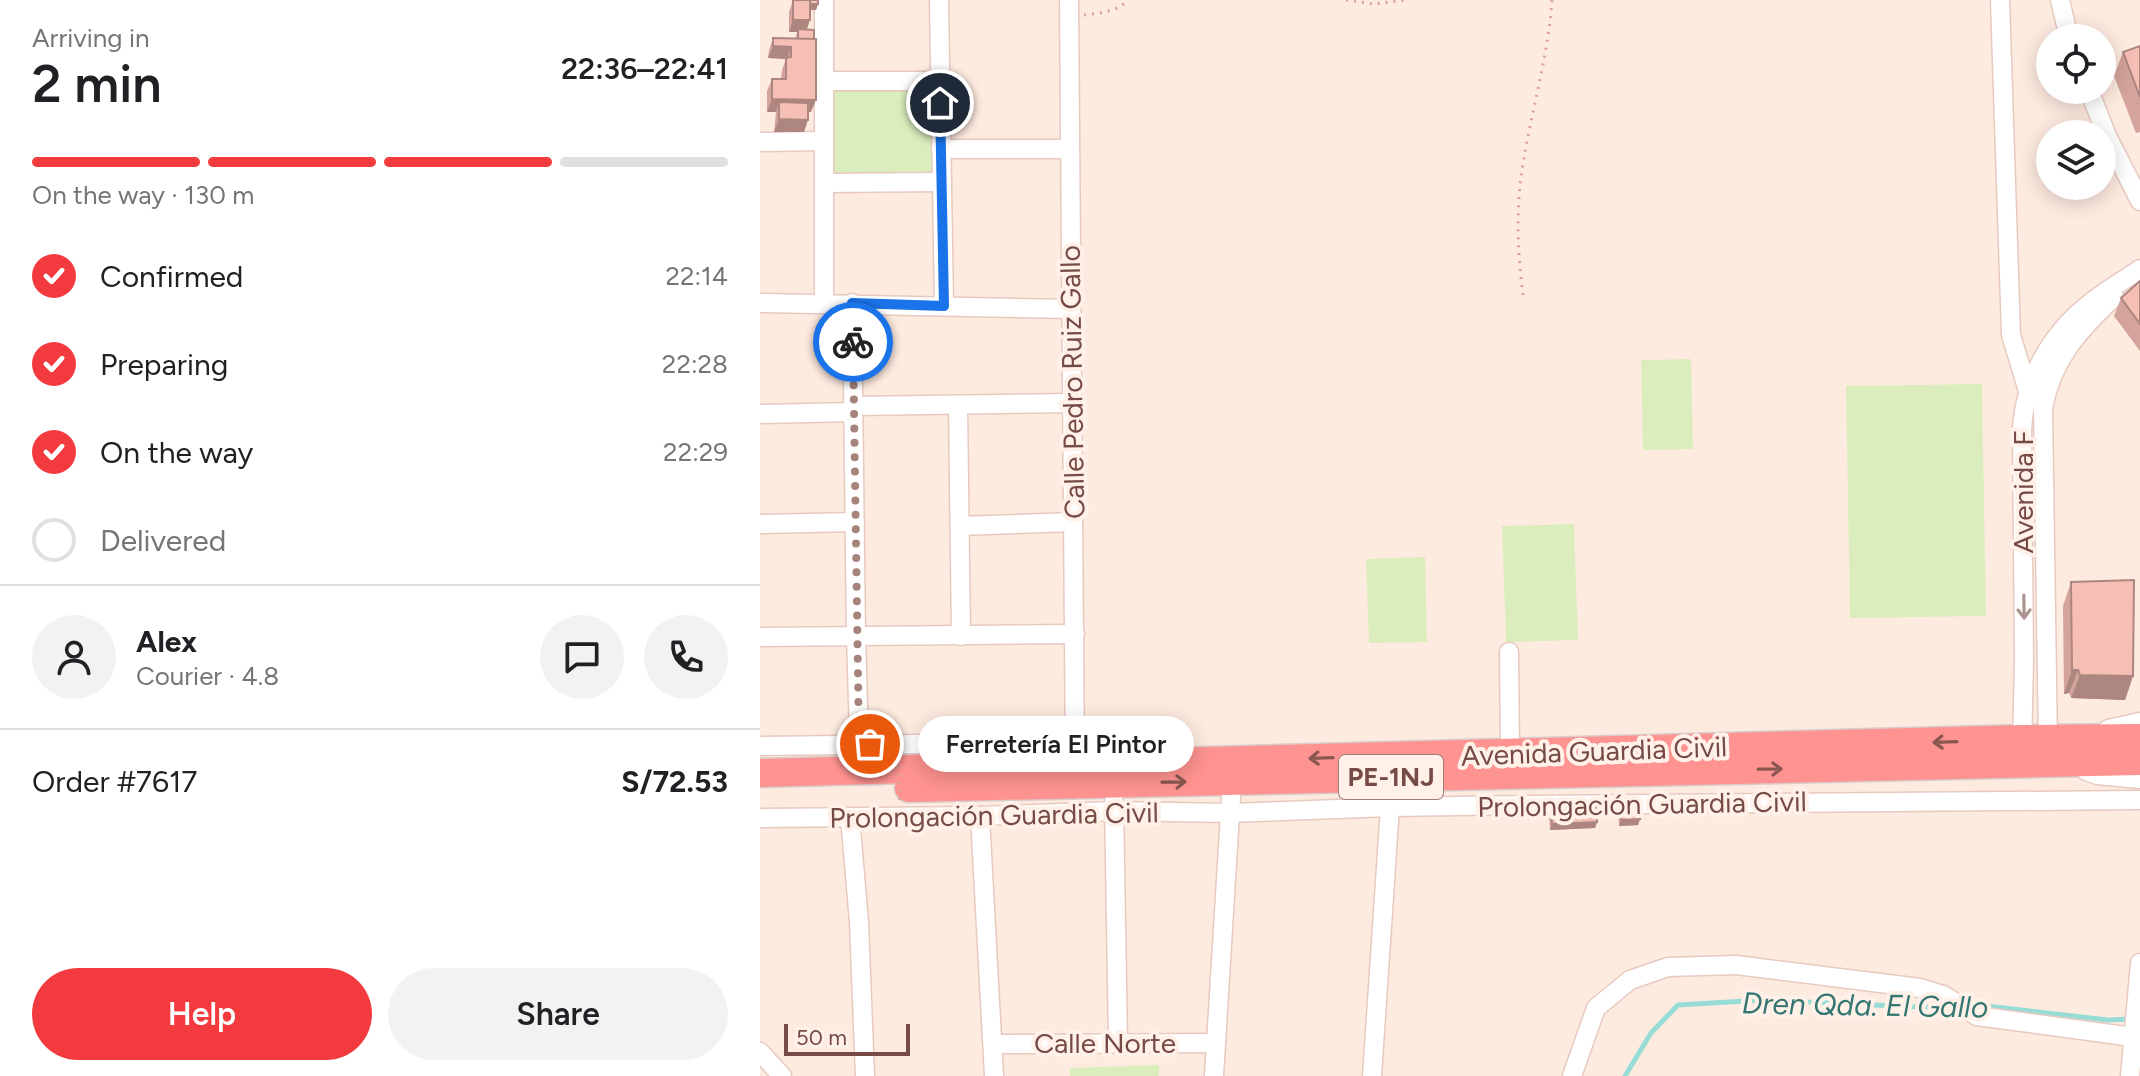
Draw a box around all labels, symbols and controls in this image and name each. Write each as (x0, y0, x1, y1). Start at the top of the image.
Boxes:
text: Arriving in (32, 22, 150, 54)
map controls (2036, 24, 2116, 200)
button: locate (2036, 24, 2116, 104)
text: 22:36–22:41 (561, 50, 728, 87)
text: 2 min (32, 53, 161, 115)
pin (906, 69, 974, 137)
icon: home (918, 81, 962, 125)
button: layers (2036, 120, 2116, 200)
text: On the way · 130 m (32, 179, 254, 211)
street label: Calle Pedro Ruiz Gallo (1053, 245, 1091, 519)
icon: check (32, 254, 76, 298)
text: Confirmed (100, 258, 243, 295)
text: 22:14 (665, 260, 728, 292)
courier (813, 302, 893, 382)
icon: bike (831, 320, 875, 364)
icon: check (32, 342, 76, 386)
text: Preparing (100, 346, 228, 383)
text: 22:28 (662, 348, 728, 380)
icon: check (32, 430, 76, 474)
street label: Avenida F (2006, 430, 2040, 554)
text: On the way (100, 434, 253, 471)
text: 22:29 (663, 436, 728, 468)
text: Delivered (100, 522, 226, 559)
one-way arrow (2016, 593, 2031, 620)
button: person (32, 615, 116, 699)
button: chat (540, 615, 624, 699)
button: phone (644, 615, 728, 699)
text: Alex (136, 623, 197, 660)
text: Courier · 4.8 (136, 660, 279, 692)
pin (836, 710, 904, 778)
callout: Ferretería El Pintor (918, 716, 1194, 772)
icon: bag (848, 722, 892, 766)
text: Ferretería El Pintor (946, 728, 1166, 760)
street label: Avenida Guardia Civil (1460, 729, 1728, 773)
one-way arrow (1932, 734, 1959, 749)
one-way arrow (1308, 751, 1335, 766)
road number: PE-1NJ (1339, 755, 1443, 799)
one-way arrow (1756, 761, 1783, 777)
text: Order #7617 (32, 763, 197, 800)
text: S/72.53 (621, 763, 728, 800)
one-way arrow (1160, 775, 1187, 790)
street label: Prolongación Guardia Civil (1477, 784, 1807, 824)
street label: Prolongación Guardia Civil (829, 795, 1159, 835)
button: Help (32, 968, 372, 1060)
button: Share (388, 968, 728, 1060)
water label: Dren Qda. El Gallo (1741, 984, 1989, 1026)
scale bar (784, 1020, 910, 1056)
text: 50 m (796, 1024, 847, 1051)
street label: Calle Norte (1034, 1026, 1176, 1060)

